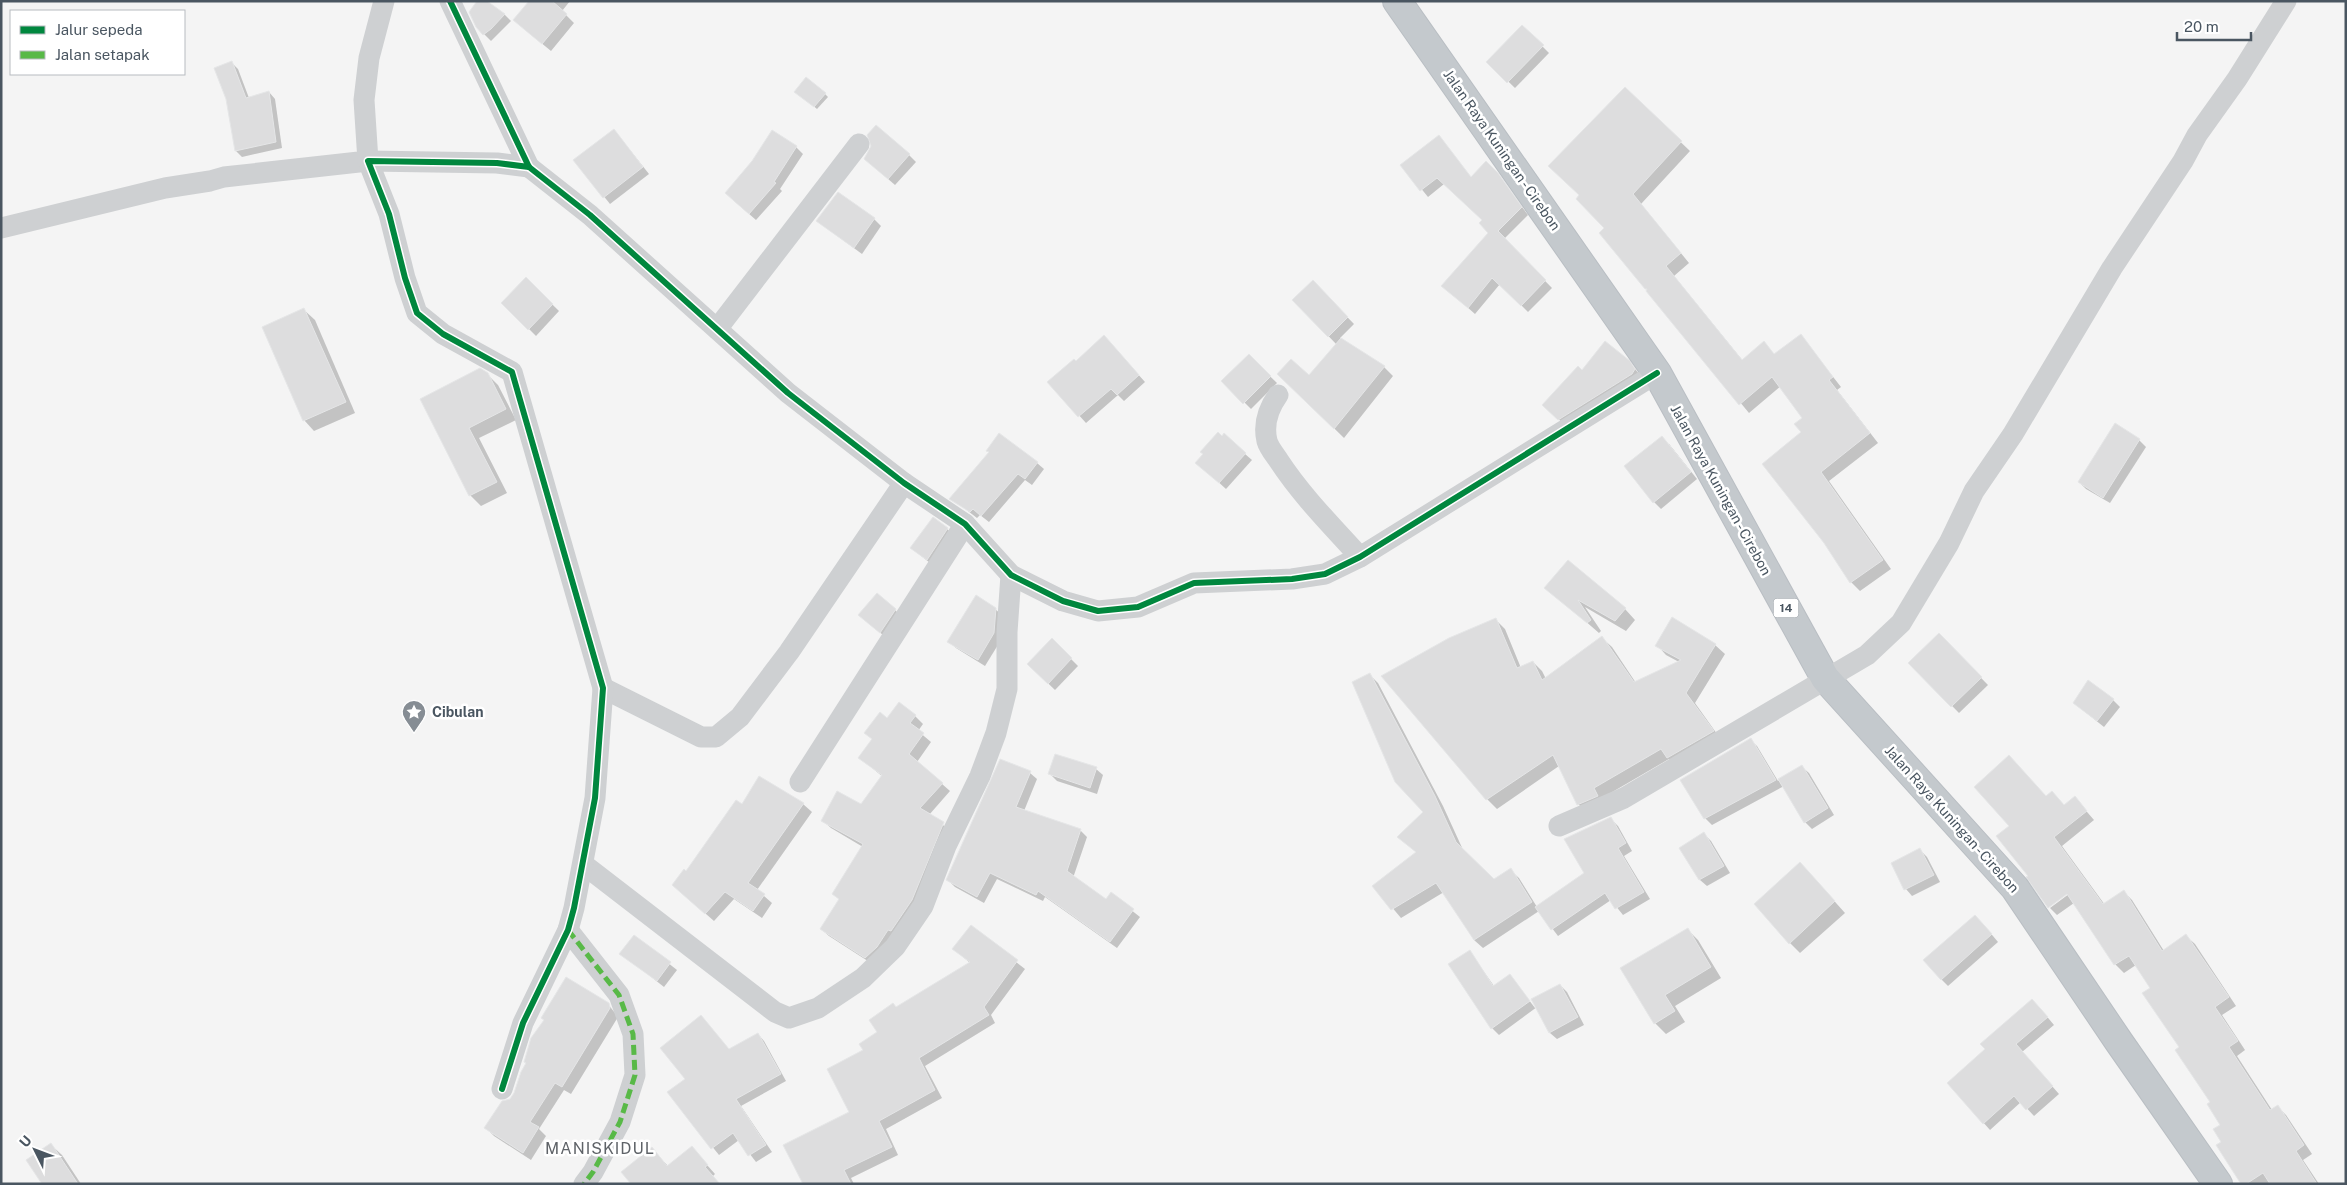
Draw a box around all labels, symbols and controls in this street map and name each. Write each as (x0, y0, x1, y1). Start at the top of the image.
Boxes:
legend (10, 10, 185, 75)
scale bar (2177, 10, 2251, 42)
text: 20 m (2184, 18, 2219, 35)
text: Jalur sepeda (55, 21, 143, 38)
text: Jalan setapak (55, 46, 150, 63)
street label: Jalan Raya Kuningan - Cirebon (1440, 67, 1564, 233)
street label: Jalan Raya Kuningan - Cirebon (1667, 402, 1775, 578)
road number: 14 (1774, 598, 1798, 618)
place icon: Cibulan (401, 699, 427, 733)
place label: Cibulan (432, 704, 483, 720)
street label: Jalan Raya Kuningan - Cirebon (1882, 742, 2022, 896)
north arrow (10, 1125, 60, 1175)
text: U (16, 1132, 35, 1150)
district label: MANISKIDUL (545, 1139, 655, 1158)

